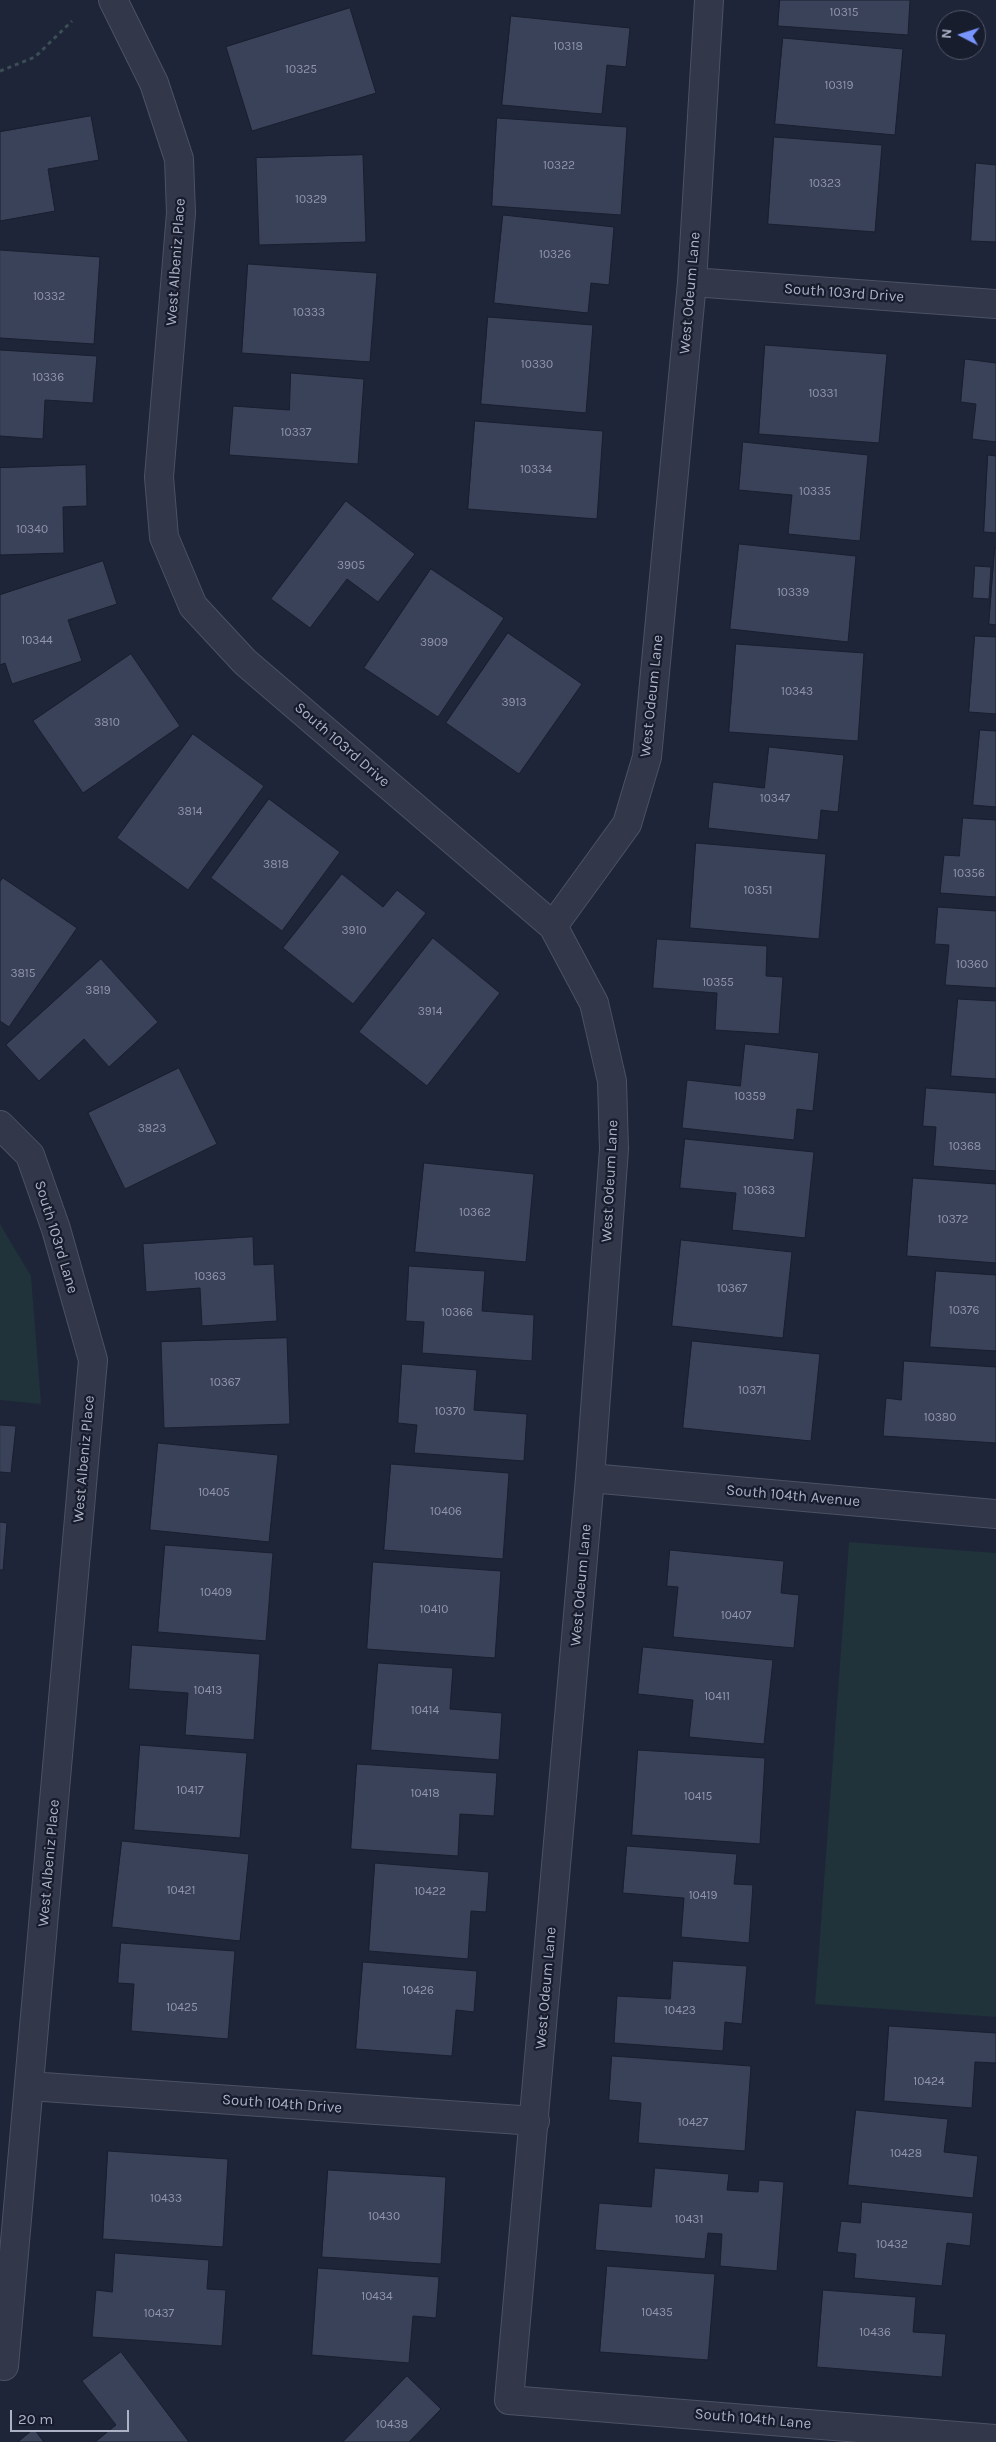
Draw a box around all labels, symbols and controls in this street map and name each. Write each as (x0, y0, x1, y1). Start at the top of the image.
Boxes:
house number: 10315 (830, 6, 858, 20)
north arrow (936, 10, 986, 60)
text: N (938, 28, 955, 39)
house number: 10318 (553, 40, 583, 54)
house number: 10325 (285, 63, 317, 77)
house number: 10319 (824, 79, 854, 93)
house number: 10322 (543, 159, 575, 173)
house number: 10323 (809, 177, 841, 191)
house number: 10329 (295, 193, 327, 207)
street label: West Albeniz Place (163, 198, 189, 326)
street label: West Odeum Lane (676, 231, 704, 355)
house number: 10326 (539, 248, 571, 262)
street label: South 103rd Drive (783, 280, 905, 306)
house number: 10332 (33, 290, 65, 304)
house number: 10333 (293, 306, 325, 320)
house number: 10330 (521, 358, 553, 372)
house number: 10336 (32, 371, 64, 385)
house number: 10331 (808, 387, 838, 401)
house number: 10337 (281, 426, 311, 440)
house number: 10334 (520, 463, 552, 477)
house number: 10335 (799, 485, 831, 499)
house number: 10340 (16, 523, 48, 537)
house number: 3905 (337, 559, 365, 573)
house number: 10339 (777, 586, 809, 600)
house number: 10344 (21, 634, 53, 648)
street label: West Odeum Lane (637, 634, 667, 758)
house number: 3909 (420, 636, 448, 650)
house number: 10343 (781, 685, 813, 699)
house number: 3913 (501, 696, 527, 710)
street label: South 103rd Drive (291, 699, 393, 791)
house number: 3810 (94, 716, 120, 730)
house number: 10347 (760, 792, 790, 806)
house number: 3814 (177, 805, 203, 819)
house number: 3818 (263, 858, 289, 872)
house number: 10356 (953, 867, 985, 881)
house number: 10351 (744, 884, 772, 898)
house number: 3910 (341, 924, 367, 938)
house number: 10360 (956, 958, 988, 972)
house number: 3815 (10, 967, 36, 981)
house number: 10355 (702, 976, 734, 990)
house number: 3819 (85, 984, 111, 998)
house number: 3914 (418, 1005, 442, 1019)
house number: 10359 (734, 1090, 766, 1104)
street label: West Odeum Lane (598, 1119, 622, 1243)
house number: 3823 (138, 1122, 166, 1136)
house number: 10368 (949, 1140, 981, 1154)
street label: South 103rd Lane (30, 1178, 82, 1296)
house number: 10363 (743, 1184, 775, 1198)
house number: 10362 (459, 1206, 491, 1220)
house number: 10372 (938, 1213, 968, 1227)
house number: 10363 (194, 1270, 226, 1284)
house number: 10367 (717, 1282, 747, 1296)
house number: 10376 (949, 1304, 979, 1318)
house number: 10366 (441, 1306, 473, 1320)
house number: 10367 (210, 1376, 240, 1390)
house number: 10371 (738, 1384, 766, 1398)
street label: West Albeniz Place (69, 1395, 99, 1523)
house number: 10370 (435, 1405, 465, 1419)
house number: 10380 (924, 1411, 956, 1425)
street label: South 104th Avenue (725, 1481, 861, 1511)
house number: 10405 (198, 1486, 230, 1500)
house number: 10406 (430, 1505, 462, 1519)
street label: West Odeum Lane (567, 1523, 595, 1647)
house number: 10409 (200, 1586, 232, 1600)
house number: 10410 (420, 1603, 448, 1617)
house number: 10407 (721, 1609, 751, 1623)
house number: 10413 (194, 1684, 222, 1698)
house number: 10411 (704, 1690, 730, 1704)
house number: 10414 (411, 1704, 439, 1718)
house number: 10417 (176, 1784, 204, 1798)
house number: 10418 (410, 1787, 440, 1801)
house number: 10415 (684, 1790, 712, 1804)
street label: West Albeniz Place (34, 1799, 64, 1927)
house number: 10421 (167, 1884, 195, 1898)
house number: 10422 (414, 1885, 446, 1899)
house number: 10419 (689, 1889, 717, 1903)
street label: West Odeum Lane (532, 1926, 560, 2050)
house number: 10426 (402, 1984, 434, 1998)
house number: 10425 (166, 2001, 198, 2015)
house number: 10423 (664, 2004, 696, 2018)
house number: 10424 (913, 2075, 945, 2089)
street label: South 104th Drive (221, 2091, 343, 2117)
house number: 10427 (678, 2116, 708, 2130)
house number: 10428 (890, 2147, 922, 2161)
house number: 10433 (150, 2192, 182, 2206)
house number: 10430 (368, 2210, 400, 2224)
house number: 10431 (675, 2213, 703, 2227)
house number: 10432 (876, 2238, 908, 2252)
house number: 10434 (361, 2290, 393, 2304)
house number: 10435 (641, 2306, 673, 2320)
house number: 10437 (144, 2307, 174, 2321)
house number: 10436 (859, 2326, 891, 2340)
scale bar (12, 2400, 131, 2432)
street label: South 104th Lane (694, 2405, 812, 2433)
text: 20 m (18, 2410, 53, 2428)
house number: 10438 (376, 2418, 408, 2432)

